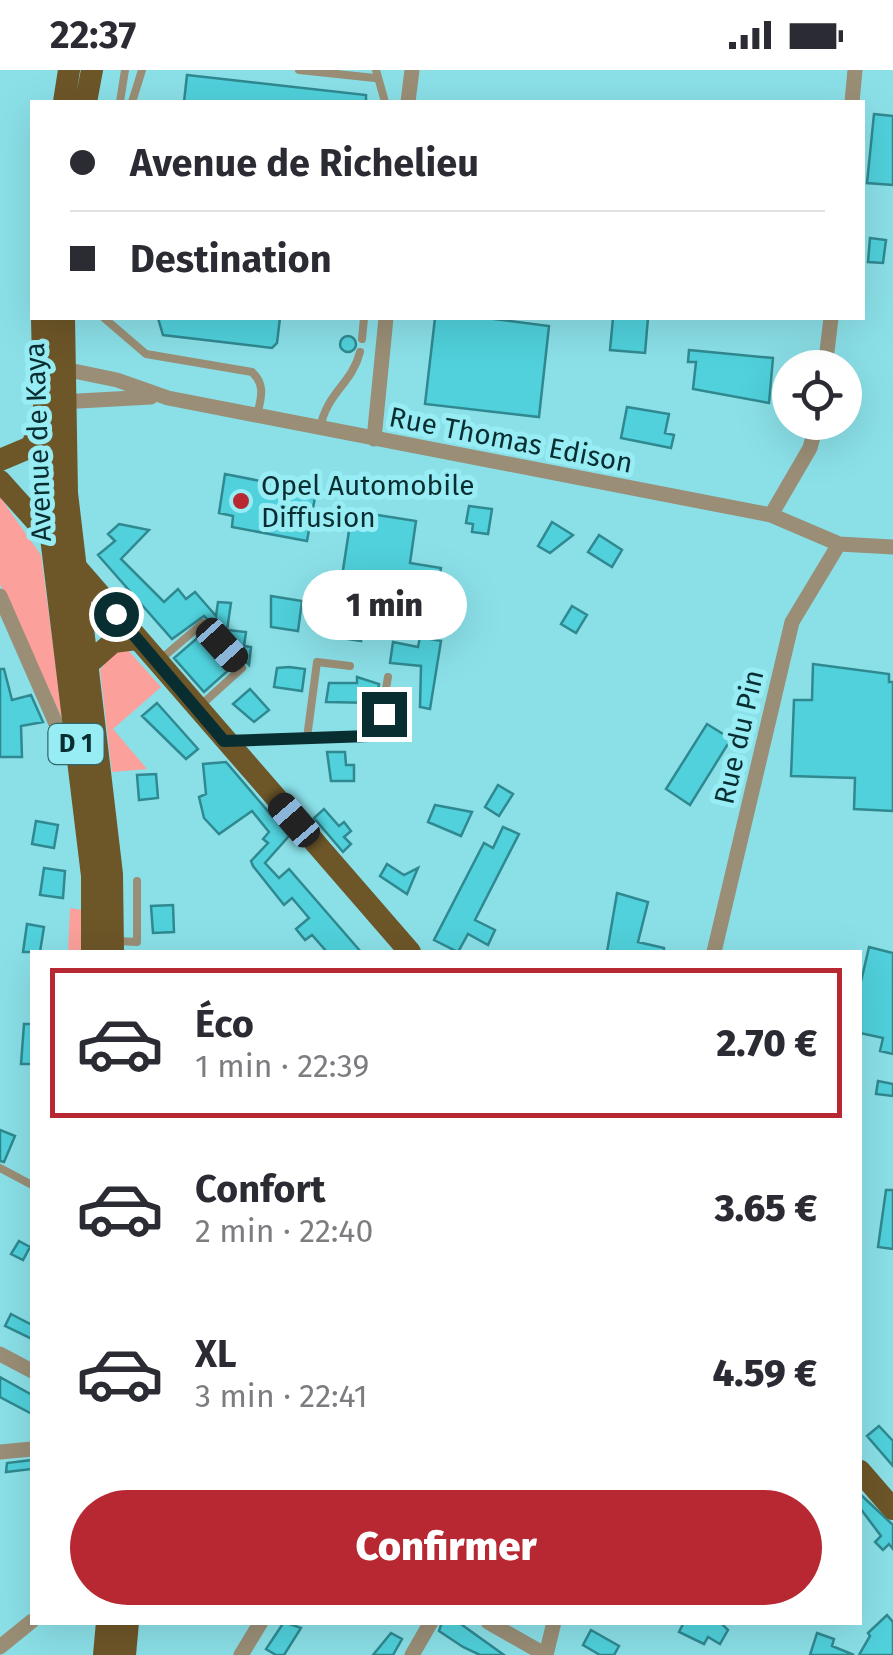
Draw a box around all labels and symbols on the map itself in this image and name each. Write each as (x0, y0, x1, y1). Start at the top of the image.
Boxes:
street label: Avenue de Kaya (18, 342, 58, 542)
street label: Rue Thomas Edison (386, 400, 636, 480)
place label: Opel Automobile Diffusion (261, 469, 474, 534)
marker: Opel Automobile Diffusion (230, 490, 252, 512)
callout: 1 min (302, 569, 466, 639)
route start (94, 592, 139, 637)
car (191, 613, 253, 677)
street label: Rue du Pin (708, 667, 770, 807)
route end (362, 692, 407, 737)
road number: D 1 (48, 724, 104, 764)
car (263, 788, 325, 852)

